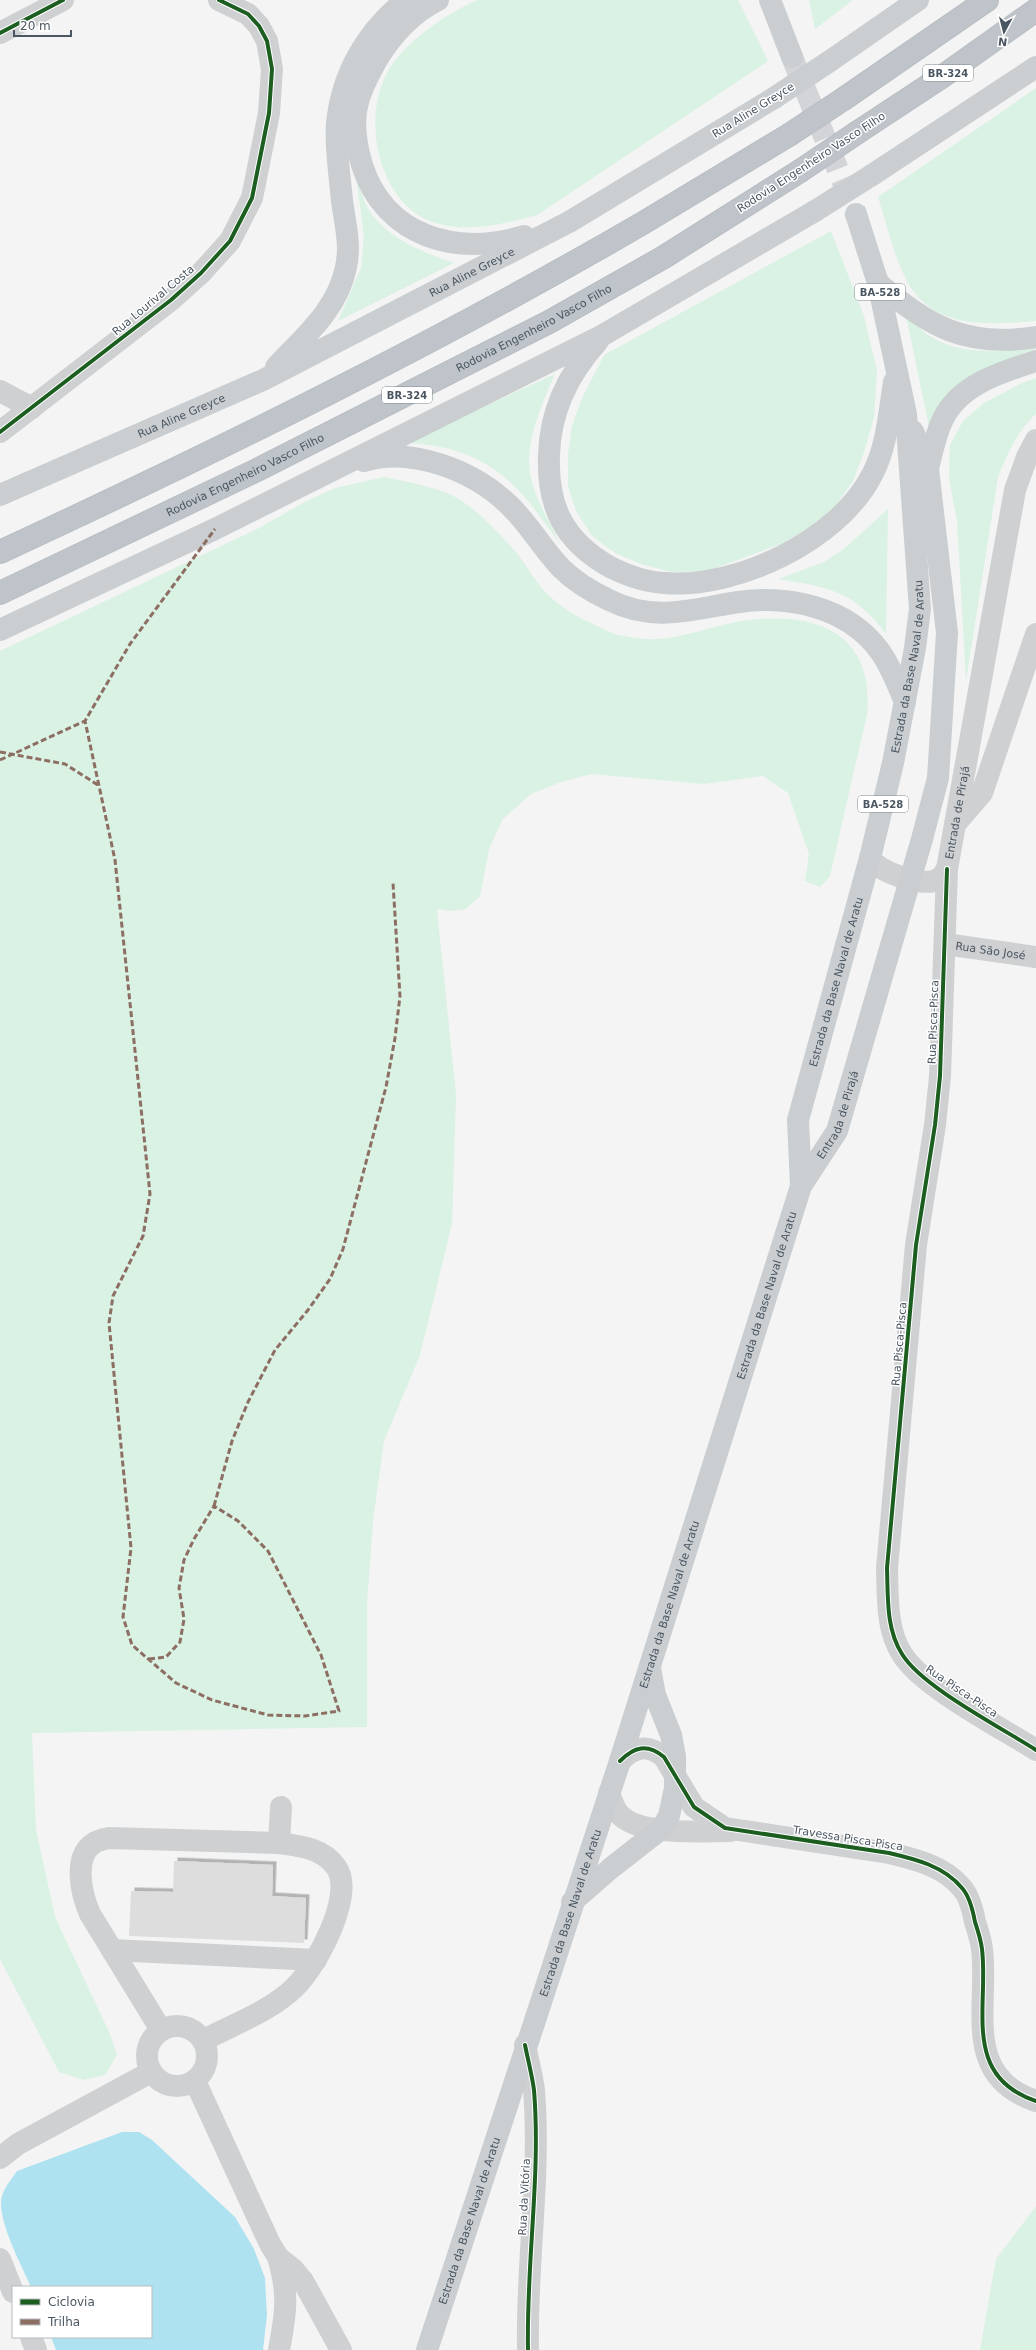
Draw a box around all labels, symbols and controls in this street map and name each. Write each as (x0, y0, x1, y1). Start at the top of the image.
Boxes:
scale bar (14, 12, 71, 38)
north arrow (984, 12, 1024, 52)
text: 20 m (20, 19, 51, 33)
text: N (997, 34, 1008, 48)
road number: BR-324 (923, 65, 973, 81)
street label: Rua Aline Greyce (710, 80, 797, 141)
street label: Rodovia Engenheiro Vasco Filho (735, 109, 888, 215)
street label: Rua Aline Greyce (427, 245, 517, 300)
street label: Rua Lourival Costa (110, 262, 197, 338)
street label: Rodovia Engenheiro Vasco Filho (454, 282, 614, 375)
road number: BA-528 (855, 284, 905, 300)
road number: BR-324 (382, 387, 432, 403)
street label: Rua Aline Greyce (136, 391, 228, 441)
street label: Rodovia Engenheiro Vasco Filho (164, 431, 327, 520)
street label: Estrada da Base Naval de Aratu (889, 579, 927, 754)
street label: Entrada de Pirajá (943, 765, 972, 860)
road number: BA-528 (858, 796, 908, 812)
street label: Estrada da Base Naval de Aratu (807, 896, 866, 1068)
street label: Rua São José (954, 940, 1027, 962)
street label: Rua Pisca-Pisca (926, 980, 941, 1064)
street label: Entrada de Pirajá (814, 1069, 861, 1162)
street label: Estrada da Base Naval de Aratu (735, 1210, 800, 1381)
street label: Rua Pisca-Pisca (889, 1302, 910, 1387)
street label: Estrada da Base Naval de Aratu (637, 1519, 702, 1690)
street label: Rua Pisca-Pisca (923, 1662, 1000, 1720)
street label: Travessa Pisca-Pisca (791, 1823, 904, 1854)
street label: Estrada da Base Naval de Aratu (537, 1828, 604, 1998)
street label: Estrada da Base Naval de Aratu (436, 2136, 503, 2306)
street label: Rua da Vitória (516, 2158, 533, 2236)
legend (12, 2286, 152, 2338)
text: Ciclovia (48, 2295, 95, 2309)
text: Trilha (47, 2315, 80, 2329)

